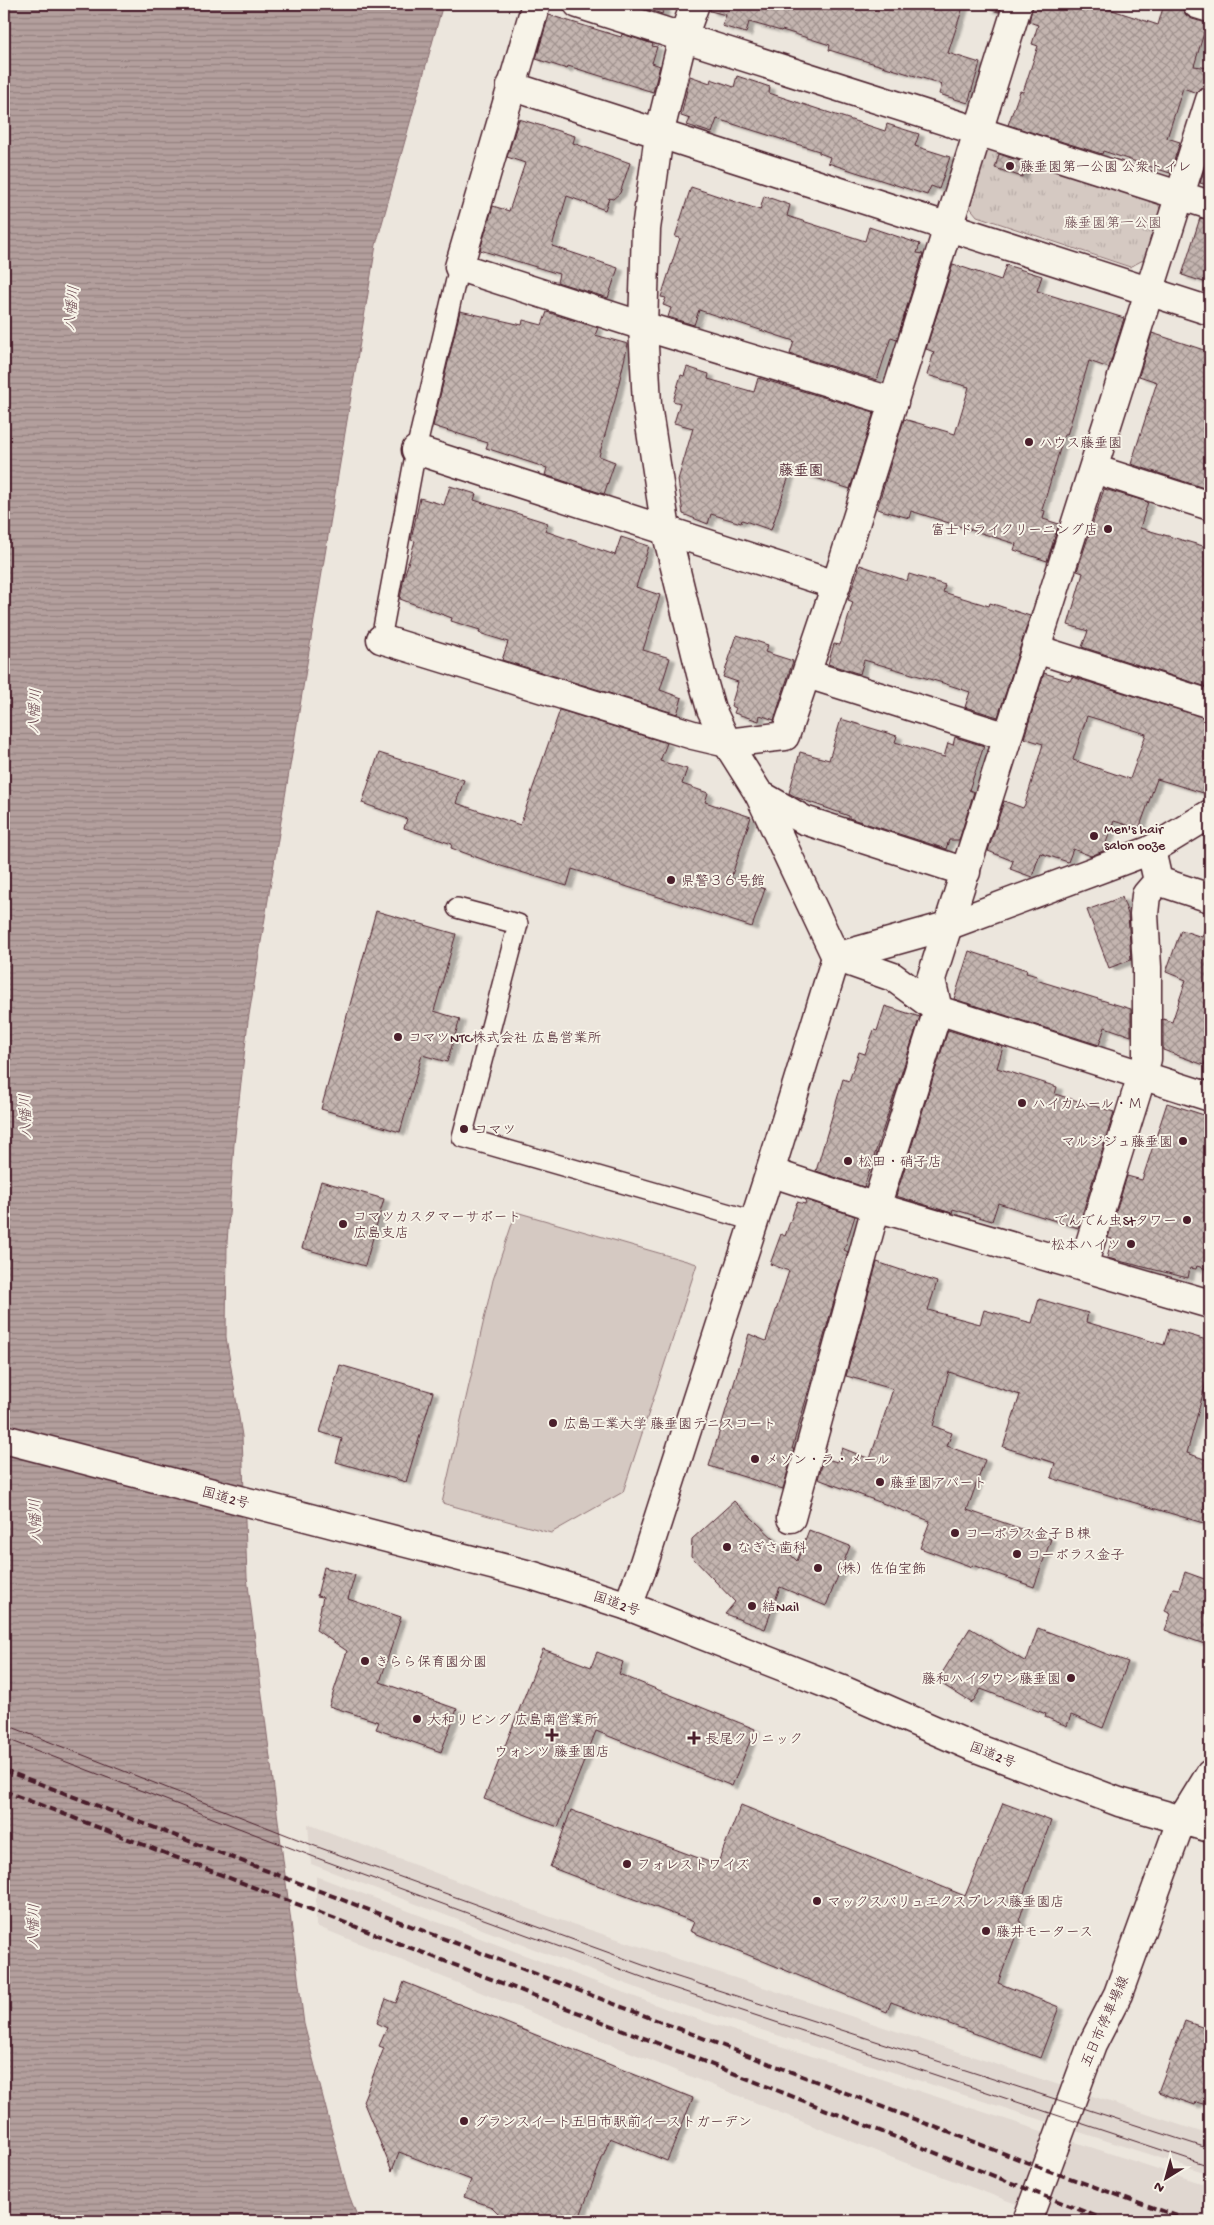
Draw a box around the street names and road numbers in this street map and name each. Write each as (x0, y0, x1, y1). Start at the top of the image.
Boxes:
street label: 国道2号 (200, 1485, 251, 1514)
street label: 国道2号 (590, 1589, 642, 1621)
street label: 国道2号 (966, 1740, 1018, 1773)
street label: 五日市停車場線 (1079, 1974, 1134, 2070)

